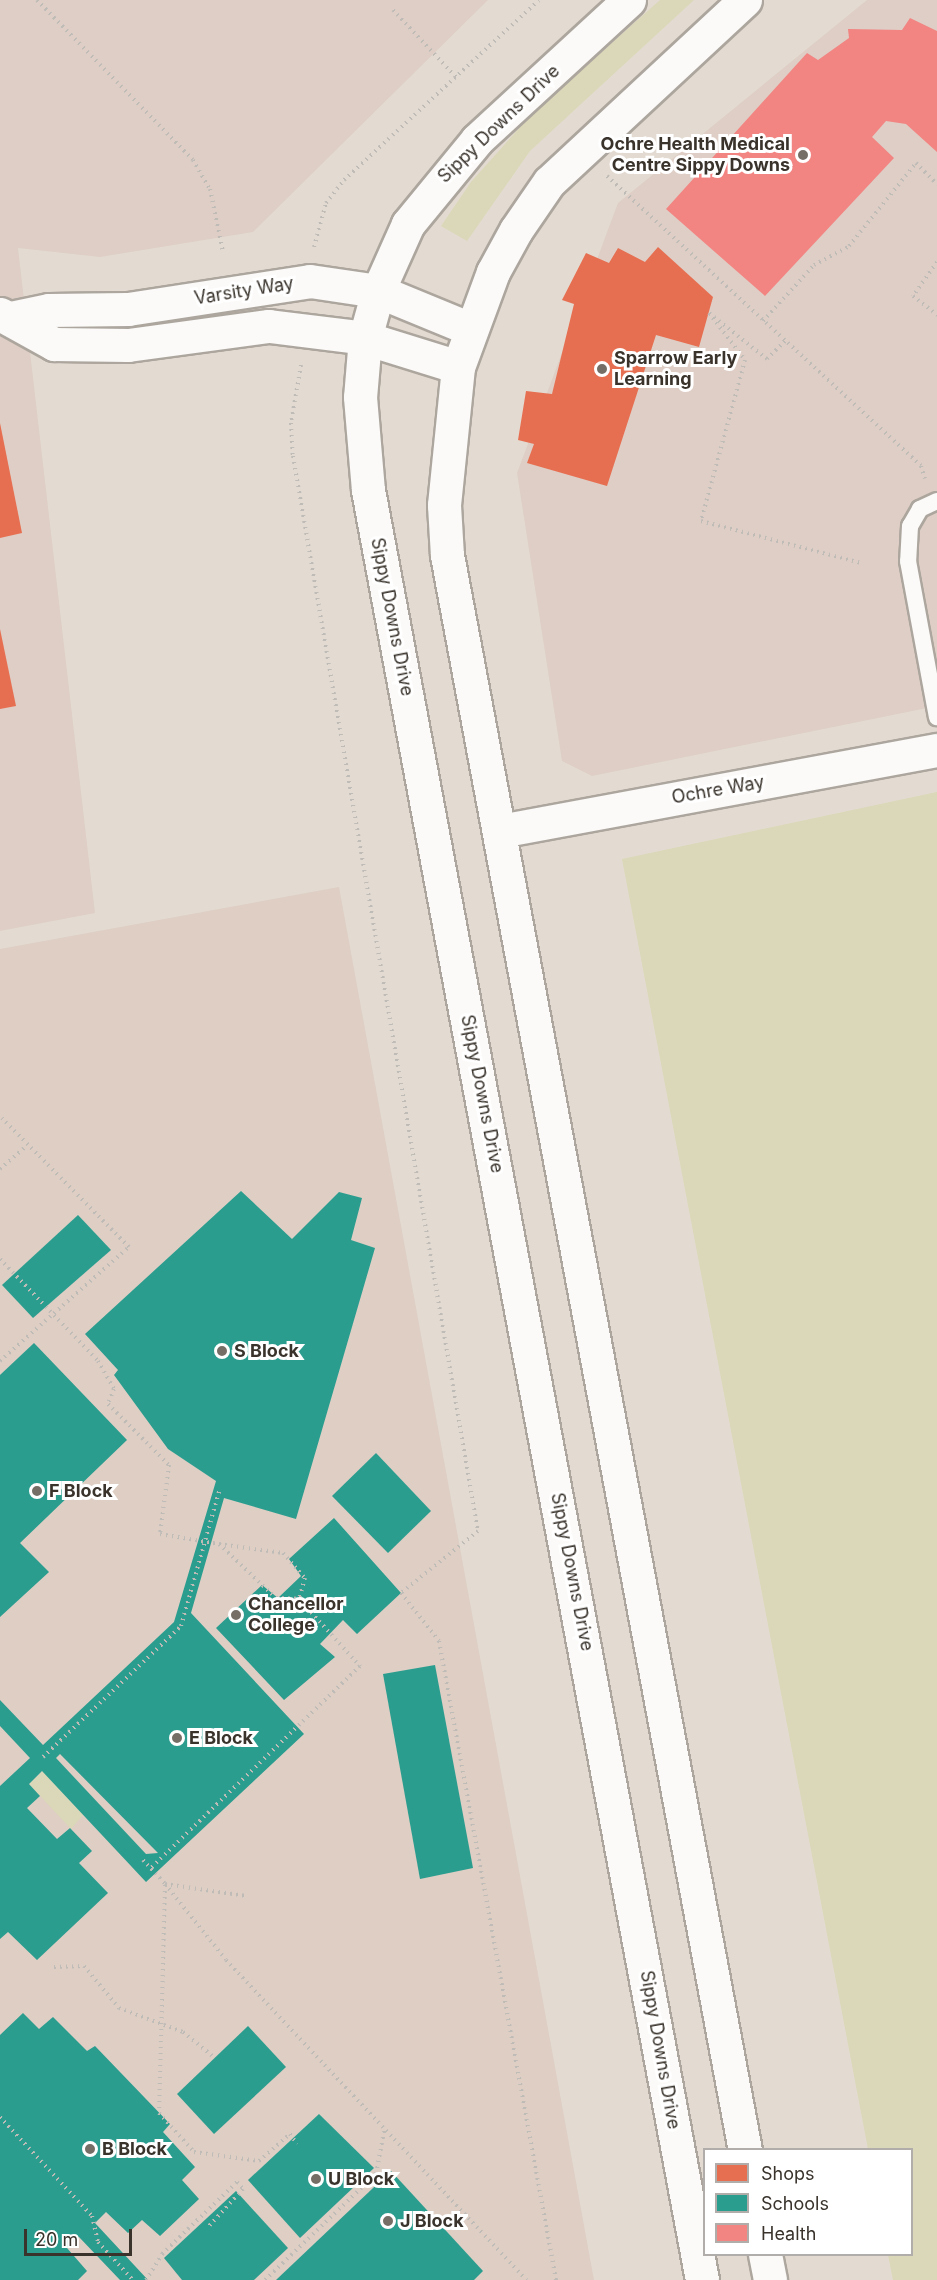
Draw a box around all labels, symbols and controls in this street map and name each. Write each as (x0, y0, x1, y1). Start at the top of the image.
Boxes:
street label: Sippy Downs Drive (434, 60, 564, 188)
place label: Ochre Health Medical Centre Sippy Downs (601, 134, 790, 176)
marker: Ochre Health Medical Centre Sippy Downs (794, 146, 812, 164)
street label: Varsity Way (193, 272, 295, 310)
place label: Sparrow Early Learning (614, 348, 737, 391)
marker: Sparrow Early Learning (595, 362, 609, 376)
street label: Sippy Downs Drive (366, 536, 418, 698)
street label: Ochre Way (670, 771, 766, 809)
street label: Sippy Downs Drive (456, 1013, 508, 1175)
place label: S Block (234, 1340, 299, 1362)
marker: S Block (215, 1344, 229, 1358)
place label: F Block (49, 1480, 113, 1502)
marker: F Block (30, 1484, 44, 1498)
street label: Sippy Downs Drive (546, 1491, 598, 1653)
place label: Chancellor College (248, 1594, 344, 1636)
marker: Chancellor College (229, 1608, 243, 1622)
place label: E Block (189, 1727, 253, 1749)
marker: E Block (170, 1731, 184, 1745)
street label: Sippy Downs Drive (635, 1969, 685, 2131)
place label: B Block (102, 2138, 167, 2160)
marker: B Block (83, 2142, 97, 2156)
legend (703, 2148, 913, 2256)
text: Shops (761, 2163, 815, 2184)
place label: U Block (328, 2168, 394, 2190)
marker: U Block (309, 2172, 323, 2186)
text: Schools (761, 2193, 829, 2214)
place label: J Block (400, 2210, 464, 2232)
marker: J Block (381, 2214, 395, 2228)
scale bar (27, 2217, 135, 2255)
text: Health (761, 2223, 816, 2244)
text: 20 m (35, 2229, 78, 2250)

